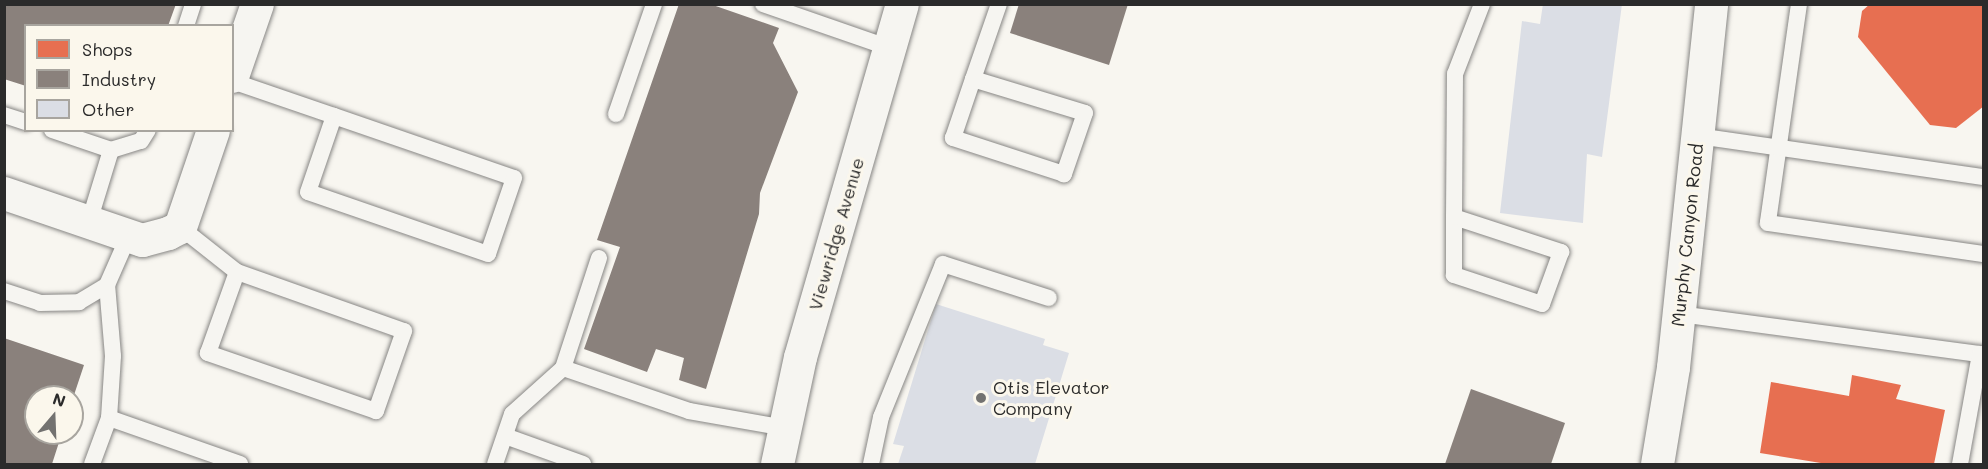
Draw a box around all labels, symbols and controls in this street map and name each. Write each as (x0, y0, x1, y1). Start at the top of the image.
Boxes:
legend (24, 24, 234, 132)
text: Shops (82, 37, 133, 61)
text: Industry (82, 67, 156, 91)
text: Other (82, 97, 135, 121)
street label: Murphy Canyon Road (1667, 142, 1707, 328)
street label: Viewridge Avenue (804, 155, 868, 313)
place label: Otis Elevator Company (993, 377, 1110, 420)
north arrow (24, 385, 84, 445)
text: N (50, 387, 69, 411)
marker: Otis Elevator Company (974, 391, 988, 405)

